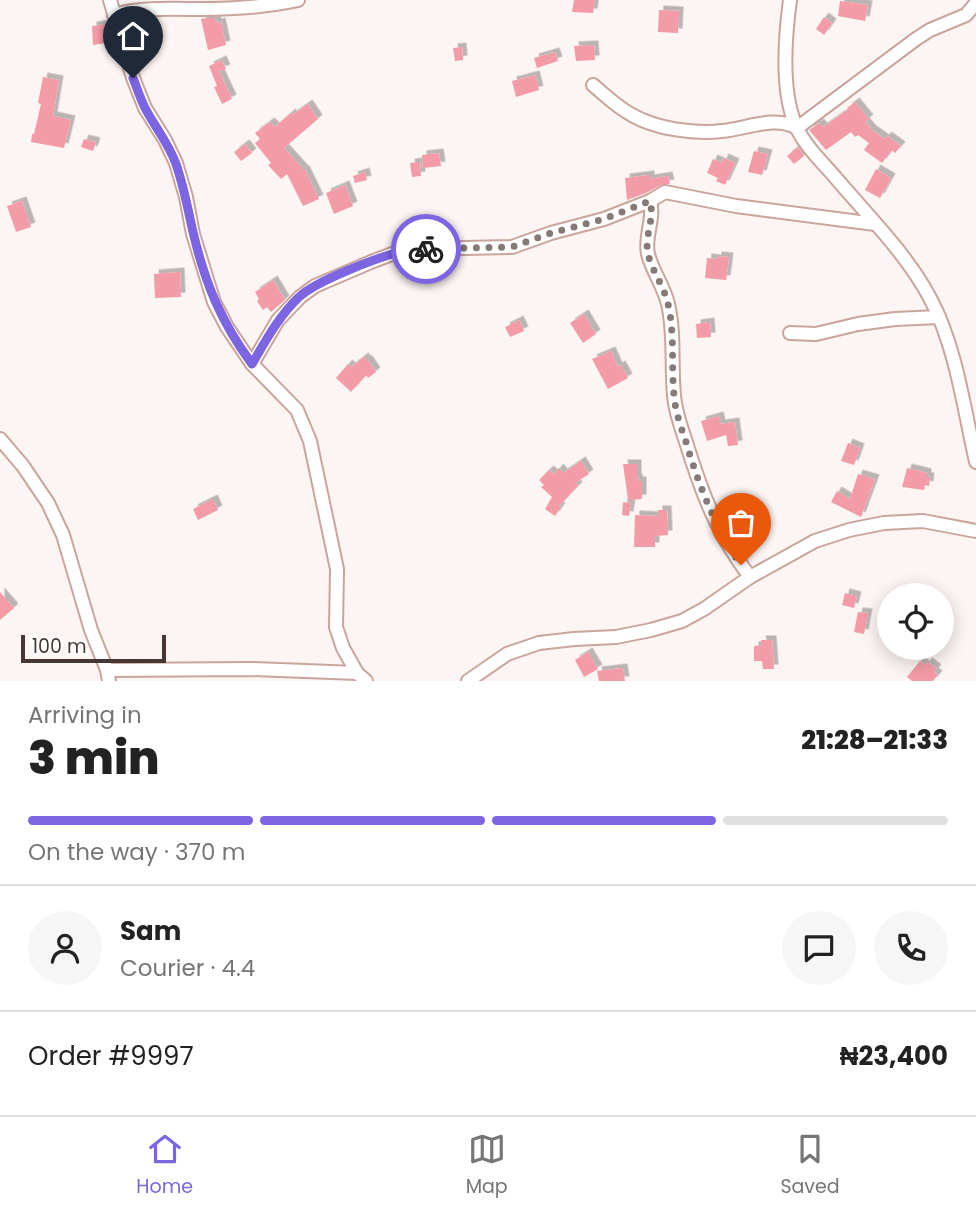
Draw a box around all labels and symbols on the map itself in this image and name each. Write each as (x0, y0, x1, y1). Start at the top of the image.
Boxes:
pin (103, 6, 163, 78)
courier (391, 214, 461, 284)
pin (711, 493, 771, 565)
scale bar (21, 632, 166, 664)

